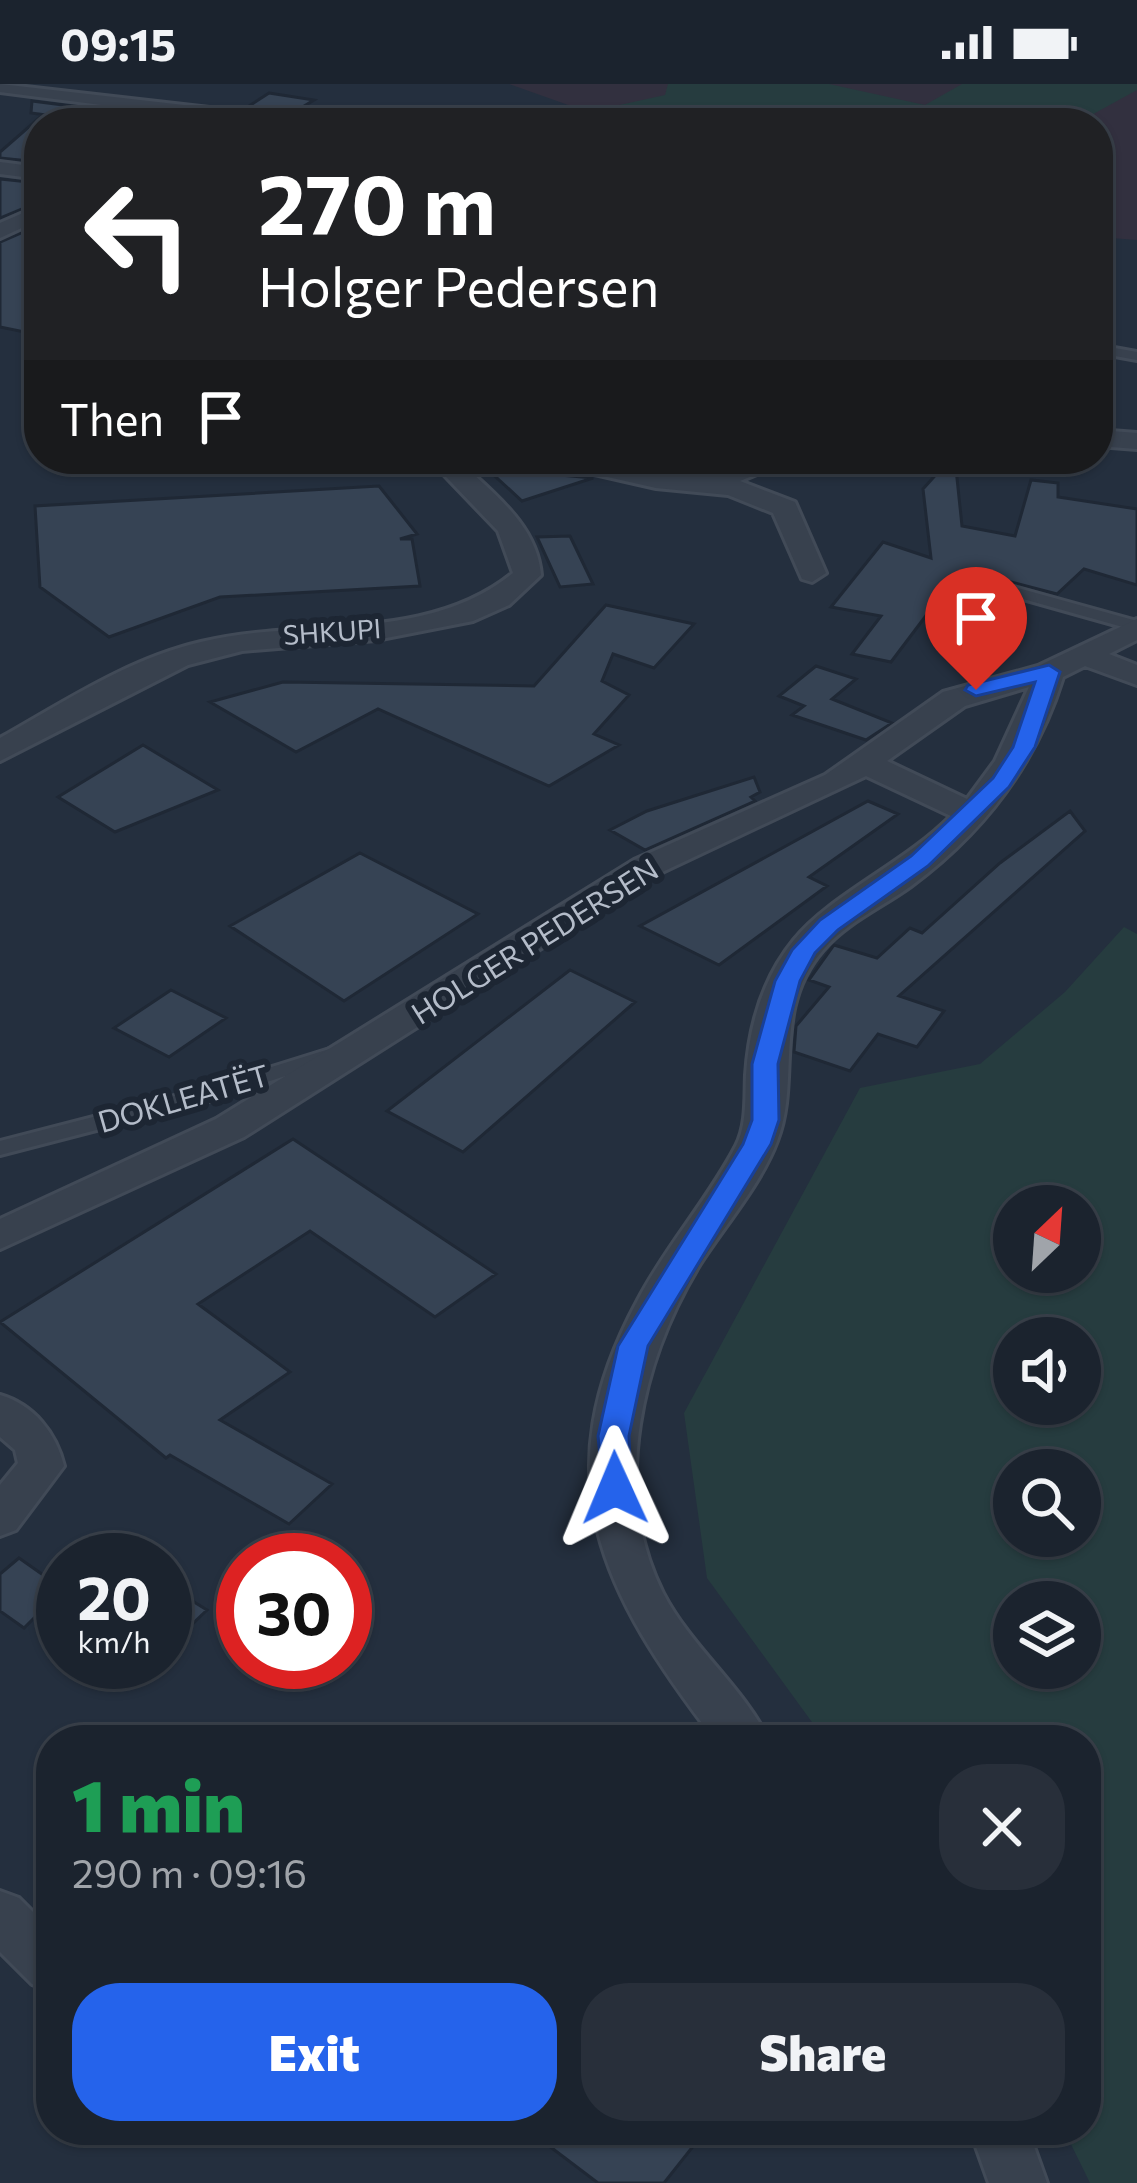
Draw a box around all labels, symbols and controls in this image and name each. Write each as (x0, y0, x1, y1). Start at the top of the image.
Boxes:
text: 09:15 (60, 15, 176, 70)
text: 270 m (258, 150, 496, 252)
icon: left (60, 156, 216, 312)
text: Holger Pedersen (258, 252, 659, 318)
icon: arrive (188, 384, 254, 450)
text: Then (60, 390, 164, 445)
pin (925, 567, 1027, 690)
icon: arrive (943, 585, 1009, 651)
street label: SHKUPI (282, 611, 382, 651)
street label: HOLGER PEDERSEN (404, 849, 664, 1031)
street label: DOKLEATËT (93, 1055, 273, 1139)
north arrow (993, 1185, 1101, 1293)
map controls (993, 1185, 1101, 1689)
button: sound (993, 1317, 1101, 1425)
position arrow (552, 1425, 678, 1551)
button: search (993, 1449, 1101, 1557)
speed limit sign: 30 (216, 1533, 372, 1689)
text: 20 (77, 1559, 151, 1632)
button: layers (993, 1581, 1101, 1689)
text: km/h (78, 1622, 150, 1659)
text: 1 min (72, 1759, 245, 1847)
button: close (939, 1764, 1065, 1890)
text: 290 m · 09:16 (72, 1848, 307, 1896)
button: Exit (72, 1983, 557, 2121)
button: Share (581, 1983, 1065, 2121)

